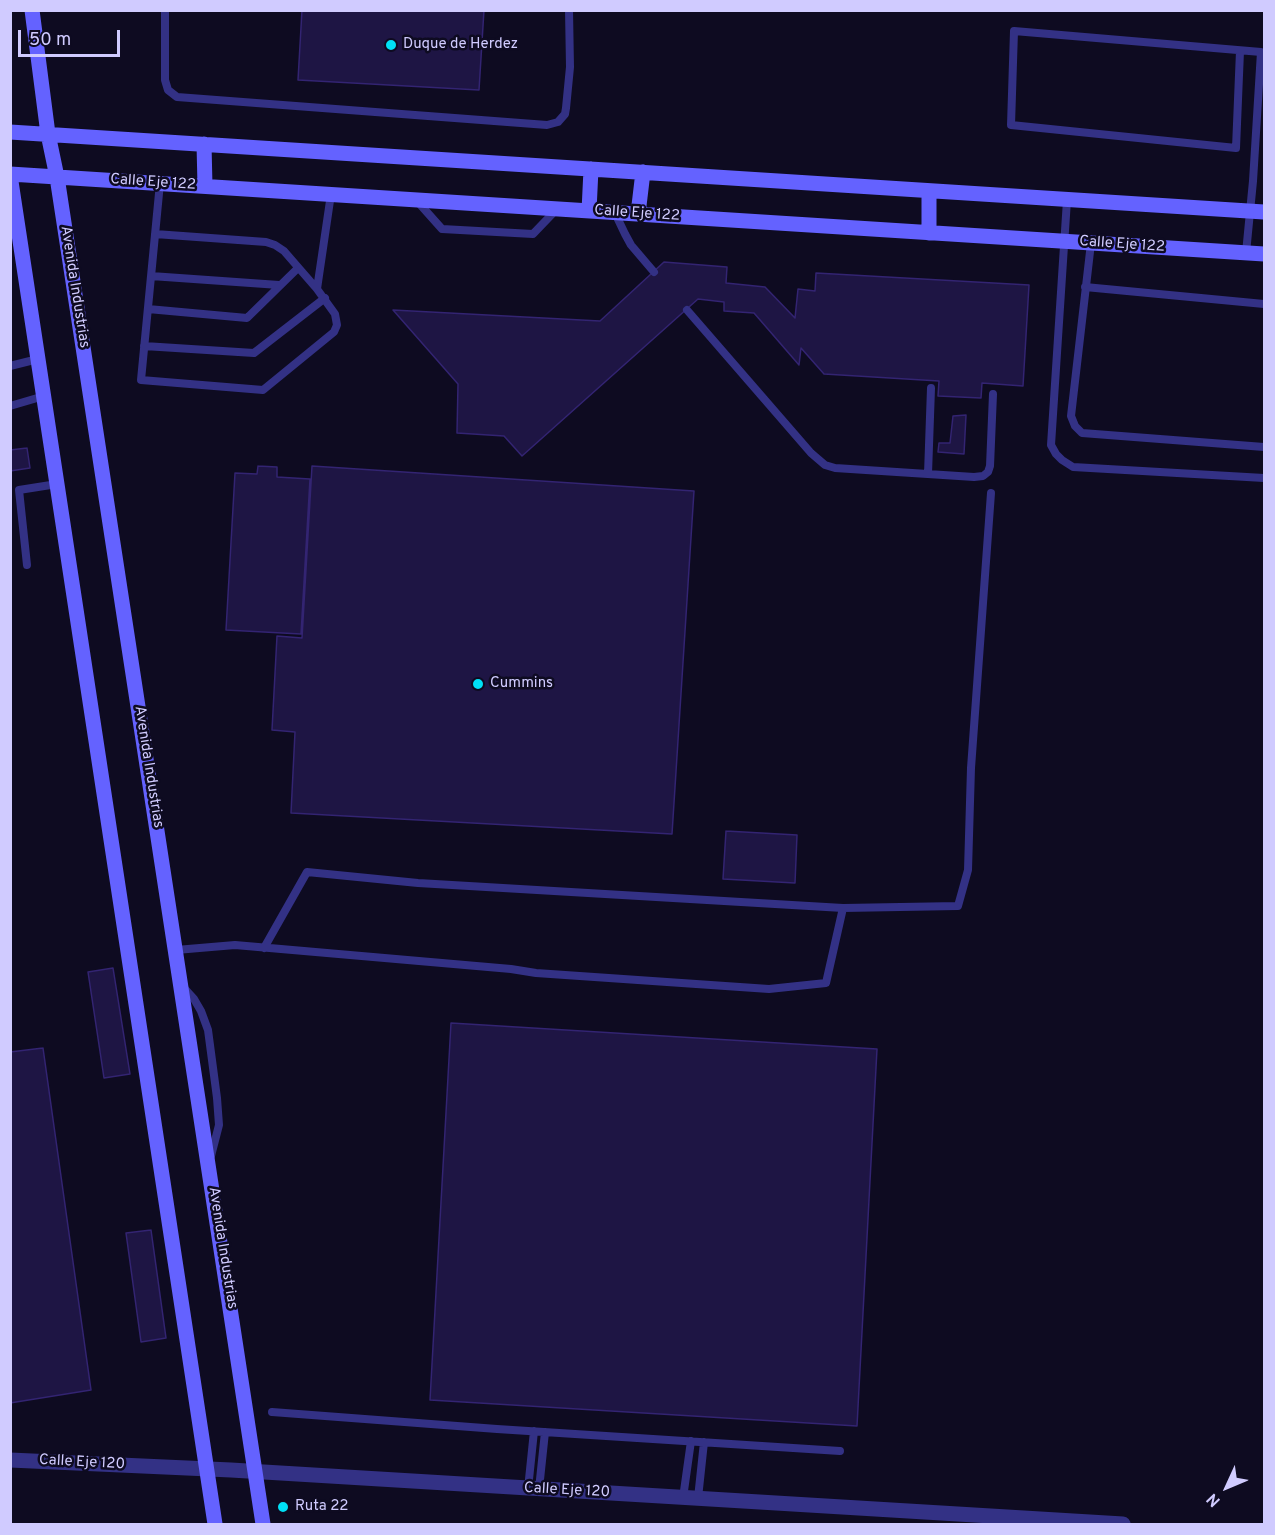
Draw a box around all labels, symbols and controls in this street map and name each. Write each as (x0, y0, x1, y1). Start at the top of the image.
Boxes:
scale bar (21, 18, 123, 56)
text: 50 m (29, 29, 71, 52)
place label: Duque de Herdez (403, 36, 518, 54)
marker: Duque de Herdez (384, 38, 398, 52)
street label: Calle Eje 122 (110, 171, 196, 195)
street label: Calle Eje 122 (594, 202, 680, 226)
street label: Avenida Industrias (55, 225, 93, 349)
street label: Calle Eje 122 (1079, 233, 1165, 257)
place label: Cummins (490, 675, 553, 693)
marker: Cummins (471, 677, 485, 691)
street label: Avenida Industrias (129, 705, 167, 829)
street label: Avenida Industrias (203, 1186, 241, 1310)
street label: Calle Eje 120 (39, 1452, 125, 1474)
north arrow (1197, 1457, 1257, 1517)
street label: Calle Eje 120 (524, 1480, 610, 1502)
text: N (1203, 1488, 1225, 1511)
place label: Ruta 22 (295, 1498, 348, 1516)
marker: Ruta 22 (276, 1500, 290, 1514)

